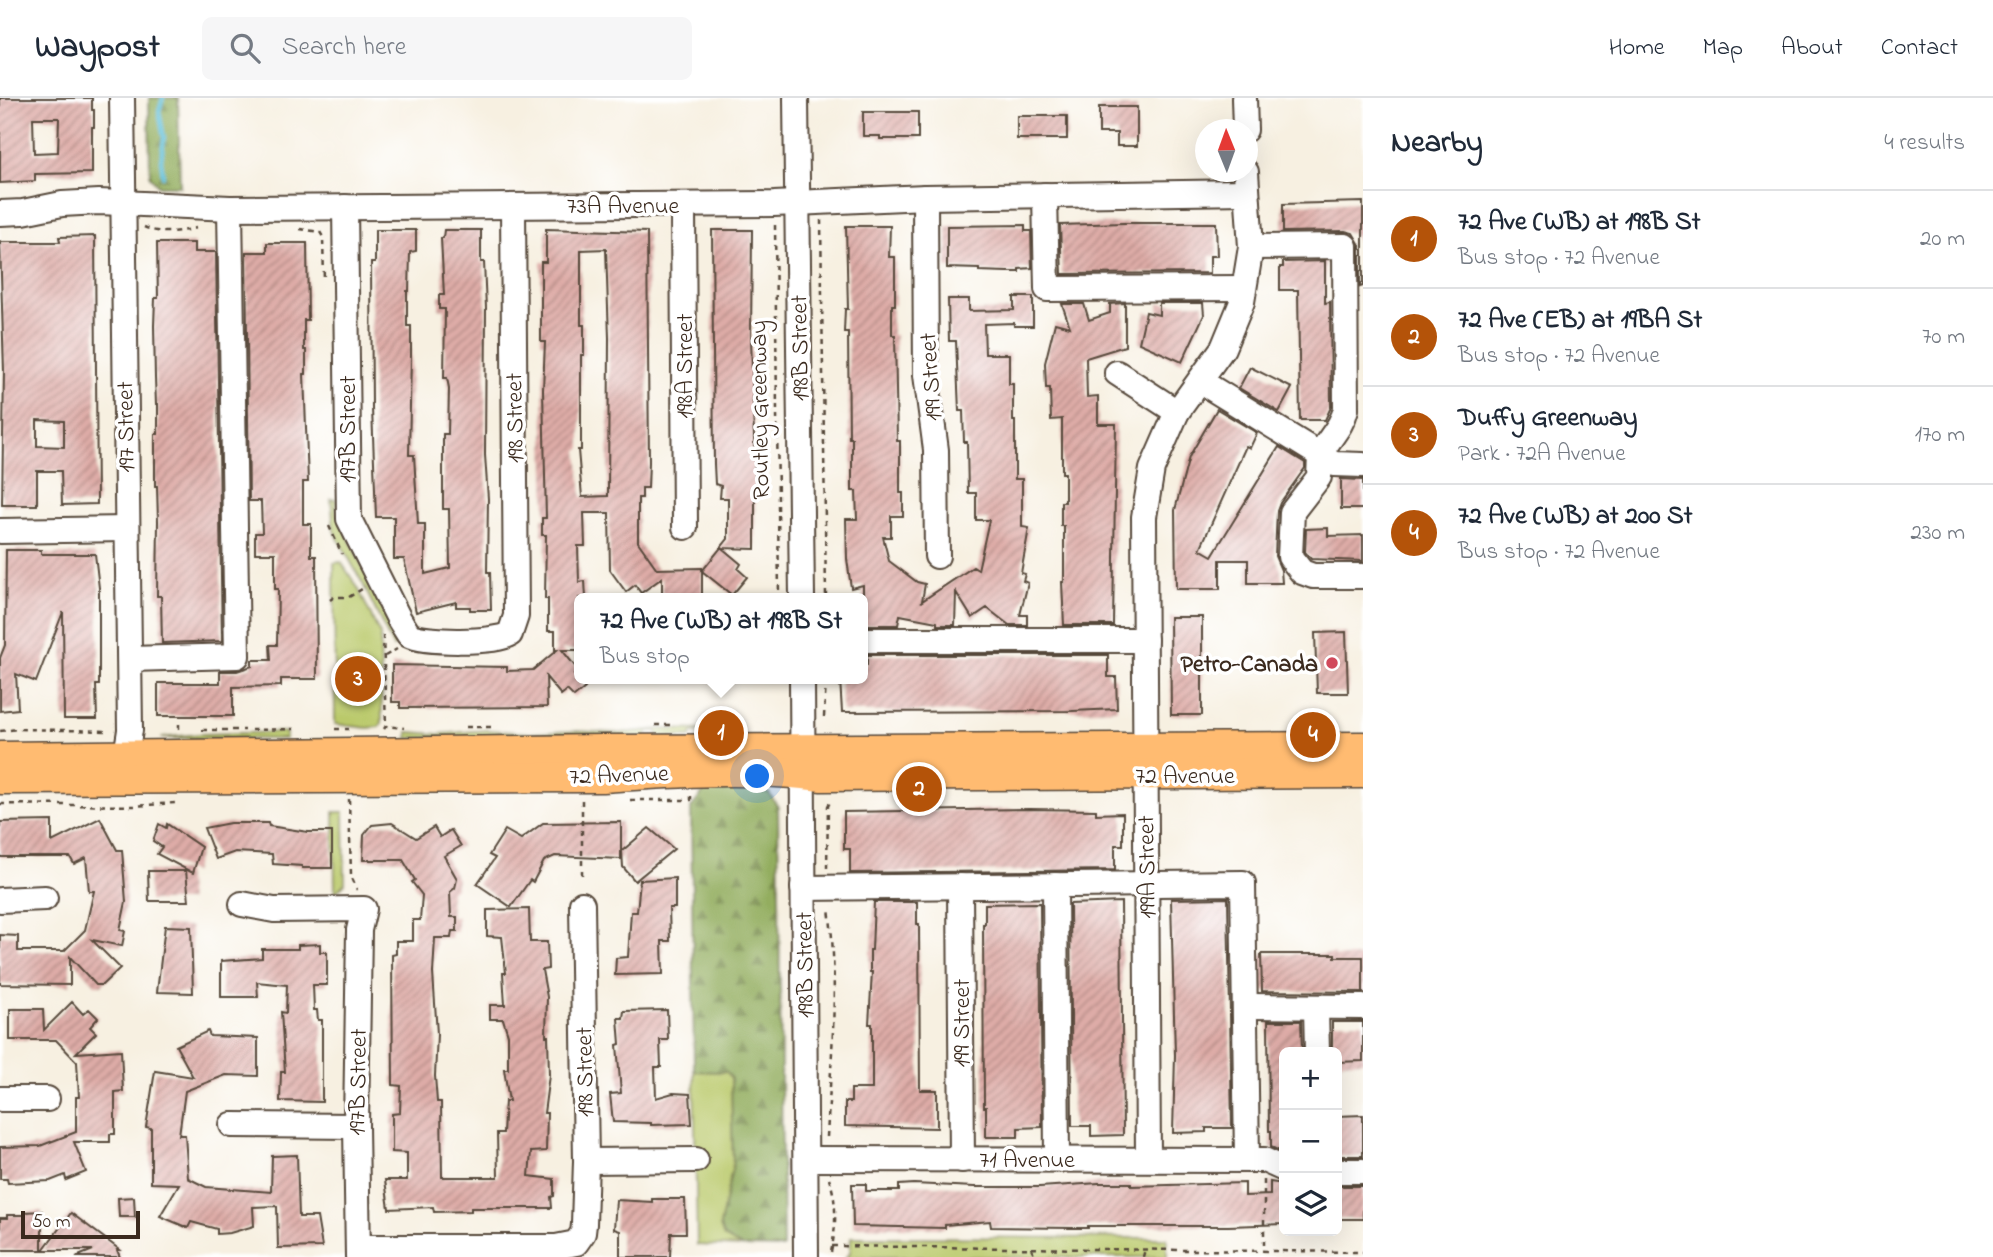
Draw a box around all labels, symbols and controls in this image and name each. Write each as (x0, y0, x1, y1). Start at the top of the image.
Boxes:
search box (202, 17, 692, 80)
text: Waypost (35, 24, 160, 72)
icon: search (226, 29, 264, 67)
text: Search here (282, 29, 406, 67)
text: Home (1609, 31, 1665, 66)
text: Map (1703, 31, 1743, 66)
text: About (1781, 31, 1843, 66)
text: Contact (1881, 31, 1958, 66)
north arrow (1195, 119, 1258, 182)
text: Nearby (1391, 122, 1483, 166)
text: 4 results (1884, 127, 1965, 160)
street label: 73A Avenue (567, 190, 679, 225)
text: 72 Ave (WB) at 198B St (1458, 204, 1700, 242)
text: 1 (1410, 223, 1418, 256)
text: 20 m (1920, 223, 1965, 256)
text: Bus stop · 72 Avenue (1458, 242, 1660, 275)
street label: 198B Street (783, 294, 820, 402)
text: 72 Ave (EB) at 19BA St (1458, 302, 1702, 340)
street label: 198A Street (669, 313, 704, 419)
street label: Routley Greenway (742, 320, 782, 500)
text: 2 (1408, 321, 1420, 354)
text: 70 m (1922, 321, 1965, 354)
street label: 199 Street (912, 331, 953, 422)
text: Bus stop · 72 Avenue (1458, 340, 1660, 373)
street label: 198 Street (498, 372, 535, 463)
street label: 197B Street (332, 375, 367, 483)
street label: 197 Street (109, 381, 146, 473)
text: Duffy Greenway (1458, 400, 1638, 438)
text: 3 (1409, 419, 1419, 452)
text: 170 m (1915, 419, 1965, 452)
text: Park · 72A Avenue (1458, 438, 1626, 471)
text: 72 Ave (WB) at 200 St (1458, 498, 1692, 536)
text: 4 (1409, 517, 1419, 550)
text: 230 m (1911, 517, 1965, 550)
text: Bus stop · 72 Avenue (1458, 536, 1660, 569)
popup (574, 593, 868, 684)
text: 72 Ave (WB) at 198B St (600, 603, 842, 641)
text: Bus stop (600, 641, 690, 674)
place label: Petro-Canada (1180, 648, 1318, 683)
pin: 3 (335, 653, 381, 705)
marker: Petro-Canada (1324, 655, 1340, 671)
pin: 1 (698, 707, 744, 759)
pin: 4 (1290, 709, 1336, 761)
street label: 72 Avenue (569, 757, 670, 796)
your location (740, 759, 774, 793)
street label: 72 Avenue (1135, 760, 1235, 795)
pin: 2 (896, 763, 942, 815)
street label: 199A Street (1130, 815, 1167, 919)
street label: 198B Street (788, 911, 825, 1019)
street label: 199 Street (946, 979, 981, 1067)
street label: 198 Street (568, 1026, 605, 1117)
street label: 197B Street (341, 1028, 378, 1136)
map controls (1279, 1047, 1342, 1236)
button: + (1279, 1047, 1342, 1110)
button: − (1279, 1110, 1342, 1173)
street label: 71 Avenue (979, 1144, 1075, 1179)
button: layers (1279, 1173, 1342, 1236)
scale bar (21, 1208, 140, 1240)
text: 50 m (32, 1209, 71, 1236)

